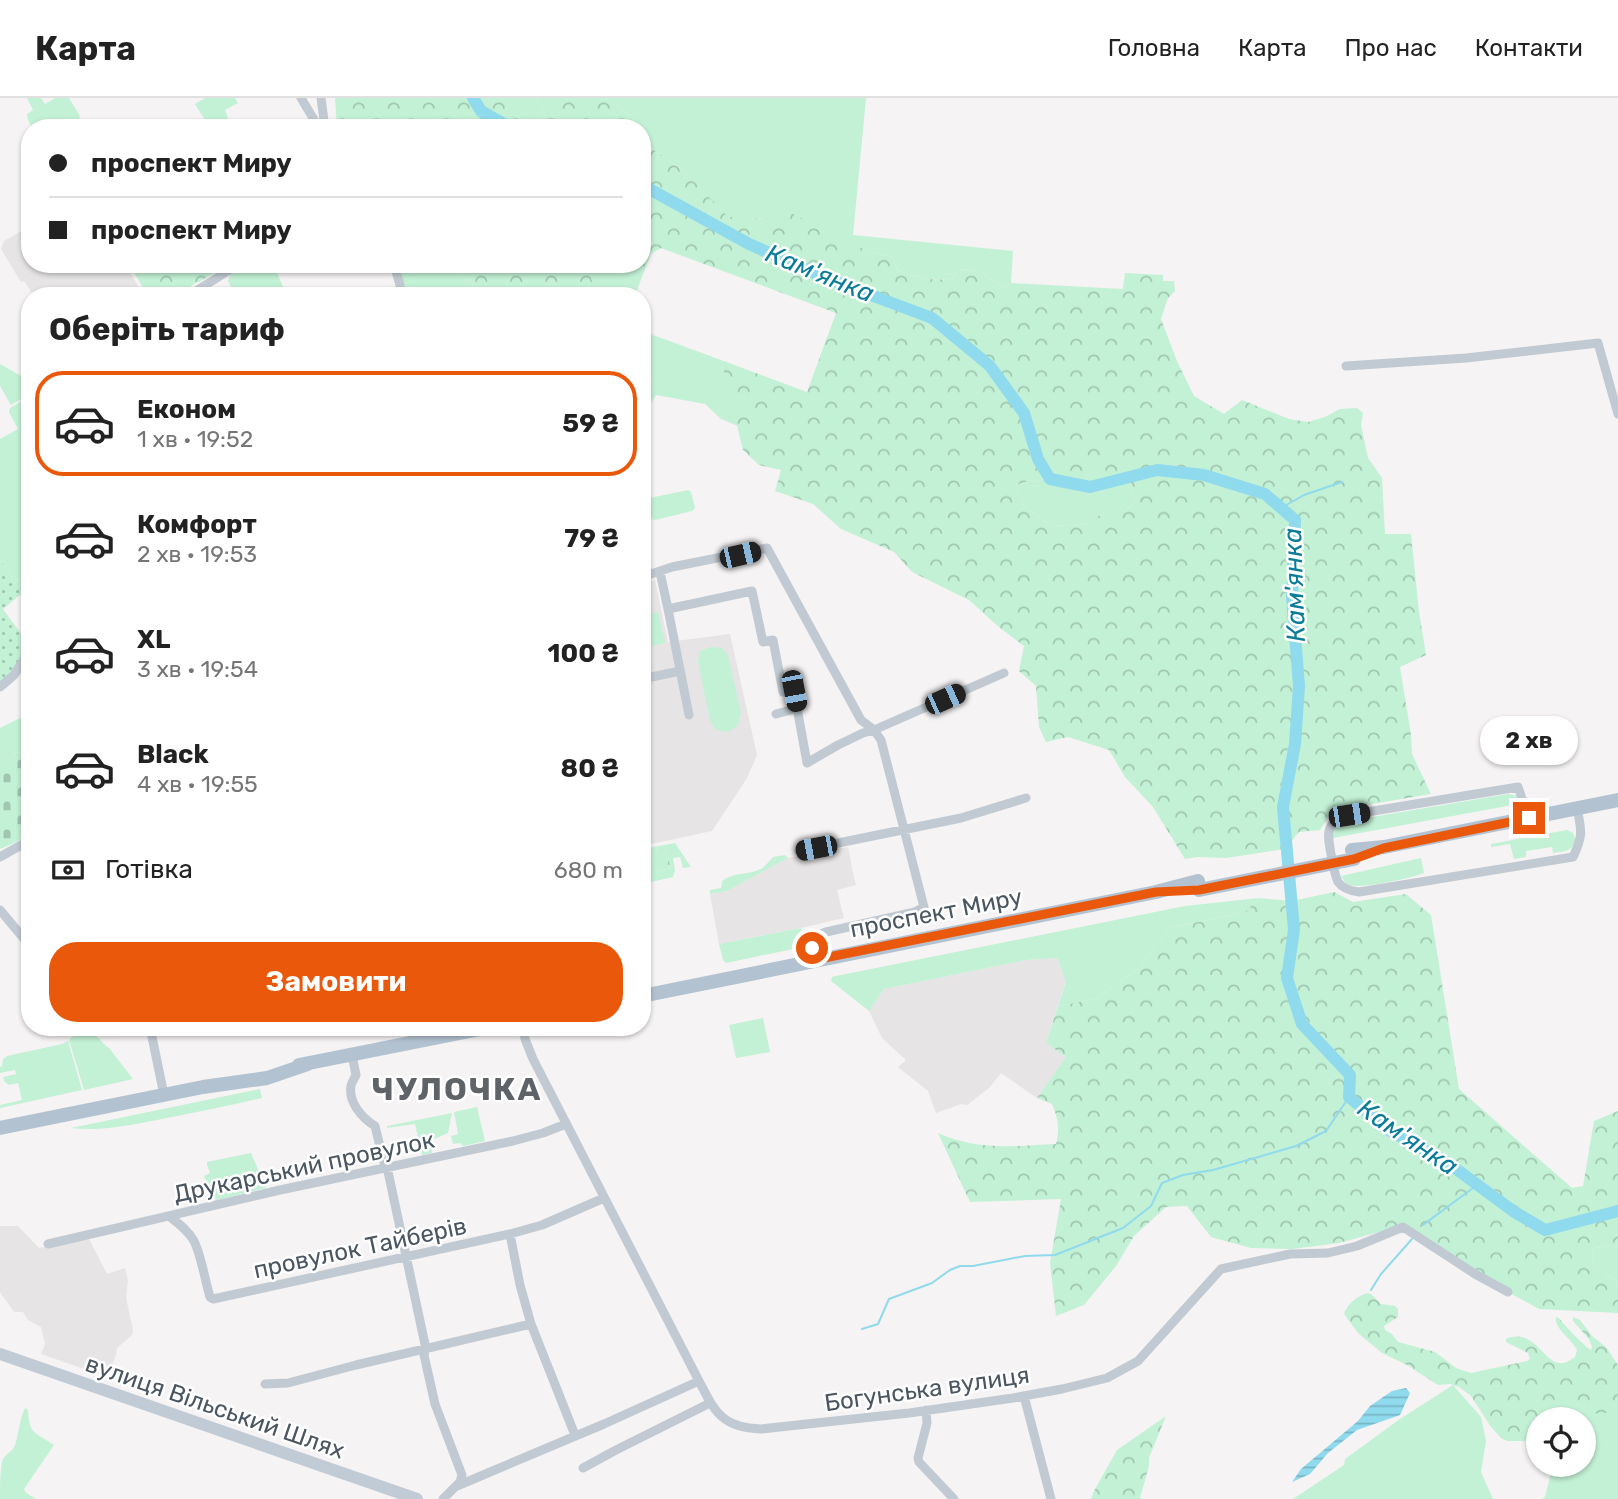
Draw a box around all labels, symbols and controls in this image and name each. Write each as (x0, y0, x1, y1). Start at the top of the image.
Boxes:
text: Карта (35, 29, 136, 68)
text: Головна (1108, 34, 1200, 62)
text: Карта (1238, 34, 1306, 62)
text: Про нас (1344, 34, 1437, 62)
text: Контакти (1475, 34, 1583, 62)
text: проспект Миру (91, 148, 292, 179)
text: проспект Миру (91, 215, 292, 246)
water label: Кам'янка (761, 238, 879, 309)
text: Оберіть тариф (49, 310, 285, 348)
icon: car (53, 392, 116, 455)
text: Економ (137, 394, 236, 425)
text: 59 ₴ (562, 408, 619, 439)
text: 1 хв · 19:52 (137, 425, 253, 453)
icon: car (53, 507, 116, 570)
text: Комфорт (137, 509, 257, 540)
text: 79 ₴ (564, 523, 619, 554)
water label: Кам'янка (1277, 527, 1312, 643)
text: 2 хв · 19:53 (137, 540, 257, 568)
car (718, 540, 763, 570)
icon: car (53, 622, 116, 685)
text: XL (137, 624, 170, 655)
text: 100 ₴ (548, 638, 619, 669)
text: 3 хв · 19:54 (137, 655, 258, 683)
car (780, 668, 809, 714)
car (922, 681, 969, 717)
callout: 2 хв (1480, 716, 1578, 766)
text: 2 хв (1505, 726, 1553, 754)
icon: car (53, 737, 116, 800)
text: Black (137, 739, 209, 770)
text: 80 ₴ (561, 753, 619, 784)
text: 4 хв · 19:55 (137, 770, 258, 798)
car (1327, 801, 1372, 829)
route end (1513, 802, 1545, 834)
car (794, 834, 839, 862)
icon: cash (49, 851, 87, 889)
text: Готівка (105, 854, 193, 885)
text: 680 m (554, 856, 623, 884)
street label: проспект Миру (847, 883, 1025, 943)
route start (796, 932, 828, 964)
button: Замовити (49, 942, 623, 1022)
district label: ЧУЛОЧКА (372, 1070, 542, 1108)
water label: Кам'янка (1352, 1093, 1464, 1182)
street label: Друкарський провулок (171, 1126, 437, 1208)
street label: провулок Тайберів (251, 1212, 469, 1284)
street label: вулиця Вільський Шлях (82, 1349, 348, 1465)
street label: Богунська вулиця (823, 1361, 1031, 1417)
map controls (1526, 1407, 1596, 1477)
button: locate (1526, 1407, 1596, 1477)

